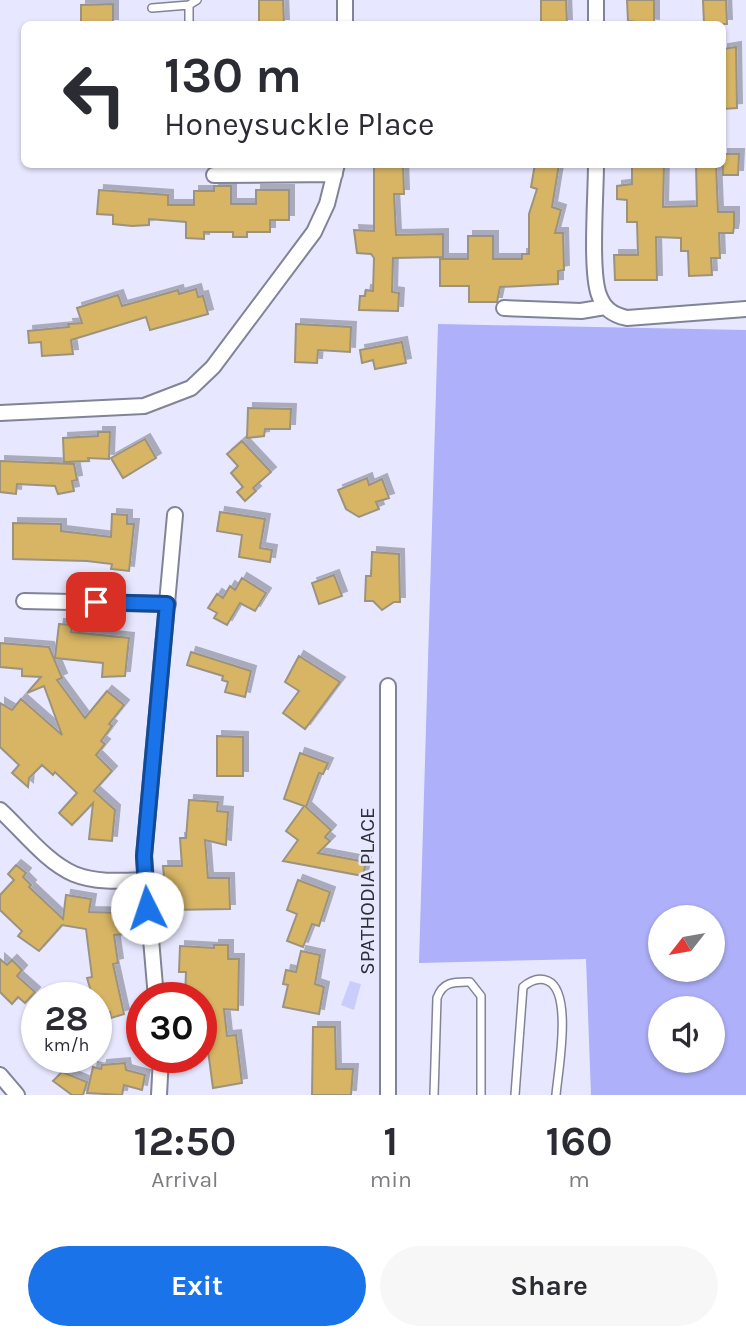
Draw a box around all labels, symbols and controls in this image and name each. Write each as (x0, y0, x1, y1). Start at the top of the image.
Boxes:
text: 130 m (164, 47, 302, 104)
icon: left (49, 49, 140, 140)
text: Honeysuckle Place (164, 106, 434, 143)
pin (66, 572, 126, 632)
icon: arrive (77, 583, 115, 621)
street label: SPATHODIA PLACE (355, 807, 379, 975)
position arrow (110, 871, 184, 945)
north arrow (648, 905, 724, 982)
map controls (648, 905, 725, 1073)
speed limit sign: 30 (126, 982, 217, 1073)
button: sound (648, 996, 725, 1073)
text: 28 (45, 998, 88, 1039)
text: km/h (44, 1034, 89, 1056)
text: 12:50 (133, 1116, 236, 1166)
text: 1 (383, 1116, 398, 1166)
text: 160 (545, 1116, 612, 1166)
text: Arrival (151, 1166, 219, 1193)
text: min (370, 1166, 412, 1193)
text: m (568, 1166, 590, 1193)
button: Exit (28, 1246, 366, 1326)
button: Share (380, 1246, 718, 1326)

